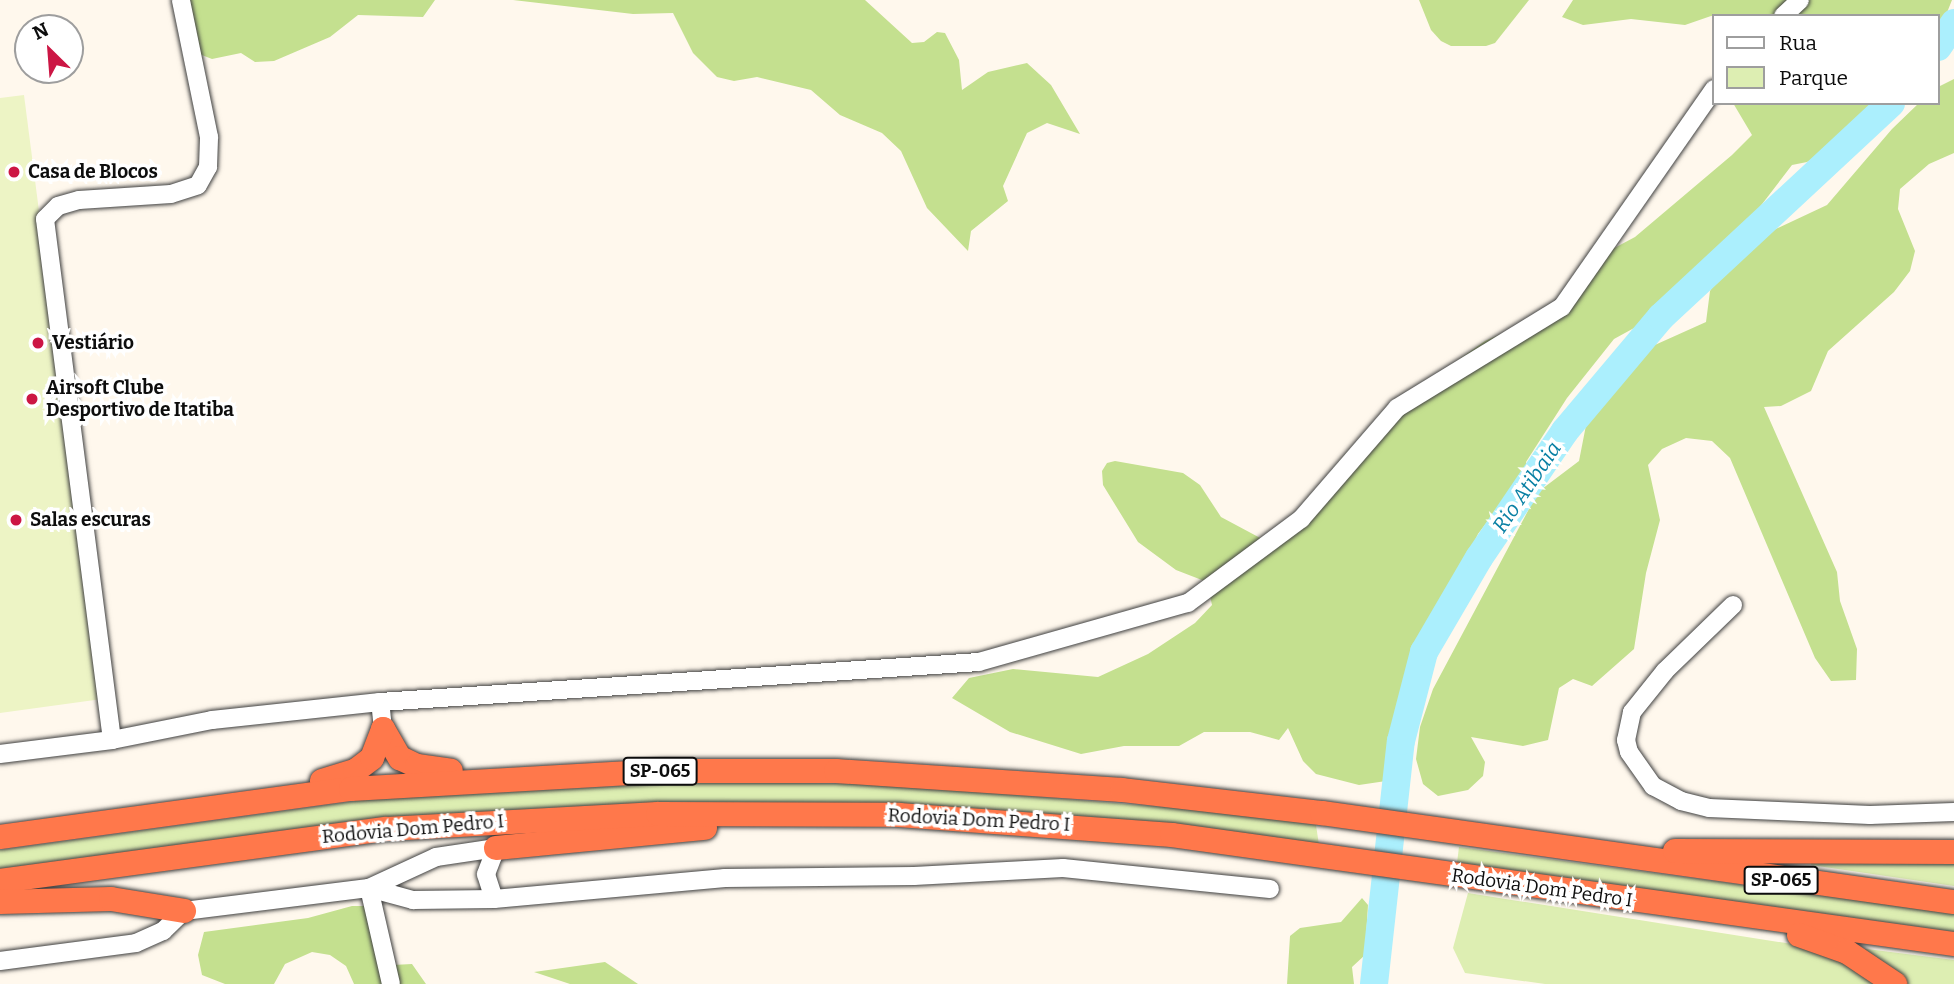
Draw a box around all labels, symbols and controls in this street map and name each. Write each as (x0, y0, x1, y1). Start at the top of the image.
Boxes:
north arrow (14, 14, 84, 84)
legend (1713, 14, 1940, 105)
text: N (29, 18, 52, 45)
text: Rua (1779, 30, 1817, 56)
text: Parque (1779, 65, 1848, 91)
place label: Casa de Blocos (28, 161, 158, 183)
marker: Casa de Blocos (6, 164, 22, 180)
place label: Vestiário (52, 332, 134, 354)
marker: Vestiário (30, 335, 46, 351)
place label: Airsoft Clube Desportivo de Itatiba (46, 377, 234, 421)
marker: Airsoft Clube Desportivo de Itatiba (24, 391, 40, 407)
water label: Rio Atibaia (1487, 437, 1567, 537)
place label: Salas escuras (30, 509, 151, 531)
marker: Salas escuras (8, 512, 24, 528)
road number: SP-065 (622, 756, 698, 786)
street label: Rodovia Dom Pedro I (887, 804, 1071, 836)
street label: Rodovia Dom Pedro I (321, 810, 505, 848)
street label: Rodovia Dom Pedro I (1450, 864, 1634, 912)
road number: SP-065 (1742, 866, 1820, 894)

